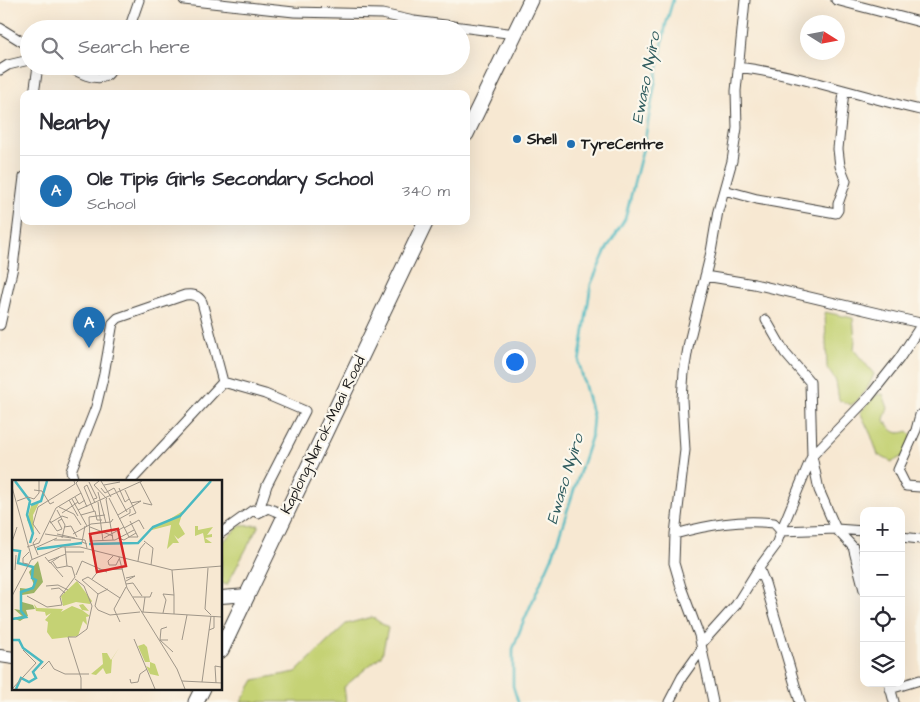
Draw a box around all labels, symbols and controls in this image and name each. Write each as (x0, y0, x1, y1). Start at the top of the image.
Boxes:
north arrow (800, 15, 845, 60)
search box (20, 20, 470, 75)
water label: Ewaso Nyiro (626, 29, 667, 126)
icon: search (38, 34, 66, 62)
text: Search here (78, 34, 190, 61)
text: Nearby (40, 108, 110, 137)
place label: Shell (526, 129, 558, 150)
marker: Shell (511, 133, 523, 145)
place label: TyreCentre (580, 134, 664, 156)
marker: TyreCentre (565, 138, 577, 150)
text: Ole Tipis Girls Secondary School (87, 166, 373, 193)
text: A (51, 180, 61, 202)
text: 340 m (402, 180, 450, 202)
text: School (87, 193, 136, 215)
pin: A (73, 307, 105, 348)
your location (502, 349, 528, 375)
street label: Kaplong-Narok-Maai Road (275, 352, 372, 518)
water label: Ewaso Nyiro (541, 430, 590, 527)
inset map (12, 480, 222, 690)
map controls (860, 507, 905, 687)
button: + (860, 507, 905, 552)
button: − (860, 552, 905, 597)
button: locate (860, 597, 905, 642)
button: layers (860, 642, 905, 687)

